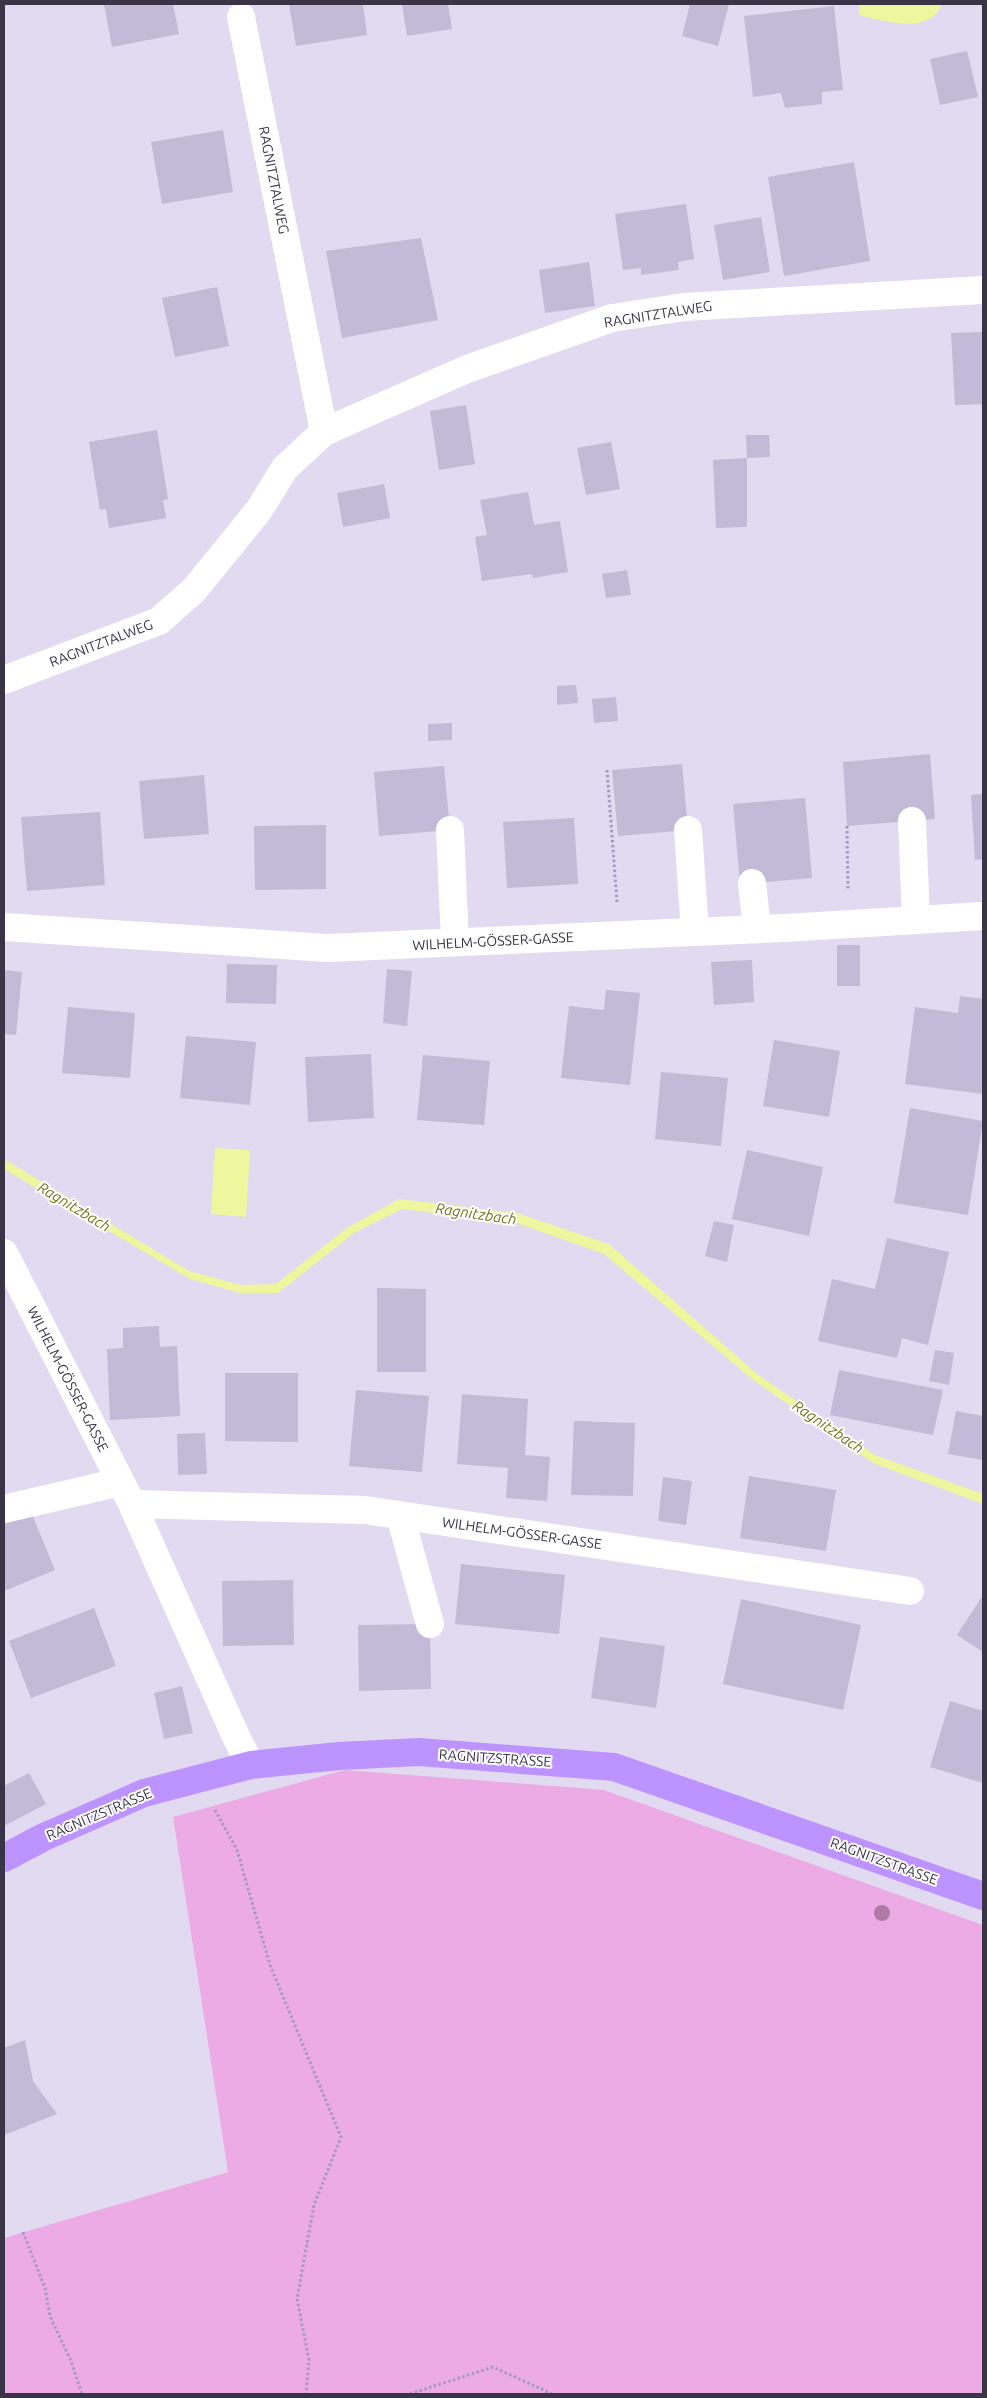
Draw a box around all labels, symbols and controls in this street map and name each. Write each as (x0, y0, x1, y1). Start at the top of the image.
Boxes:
street label: RAGNITZTALWEG (256, 125, 292, 235)
street label: RAGNITZTALWEG (603, 298, 713, 330)
street label: RAGNITZTALWEG (47, 616, 155, 670)
street label: WILHELM-GÖSSER-GASSE (412, 928, 574, 953)
water label: Ragnitzbach (35, 1178, 114, 1235)
water label: Ragnitzbach (434, 1199, 518, 1228)
street label: WILHELM-GÖSSER-GASSE (24, 1303, 113, 1455)
water label: Ragnitzbach (790, 1397, 867, 1456)
street label: WILHELM-GÖSSER-GASSE (441, 1513, 603, 1552)
street label: RAGNITZSTRASSE (438, 1746, 552, 1770)
street label: RAGNITZSTRASSE (44, 1785, 154, 1843)
street label: RAGNITZSTRASSE (828, 1834, 940, 1888)

